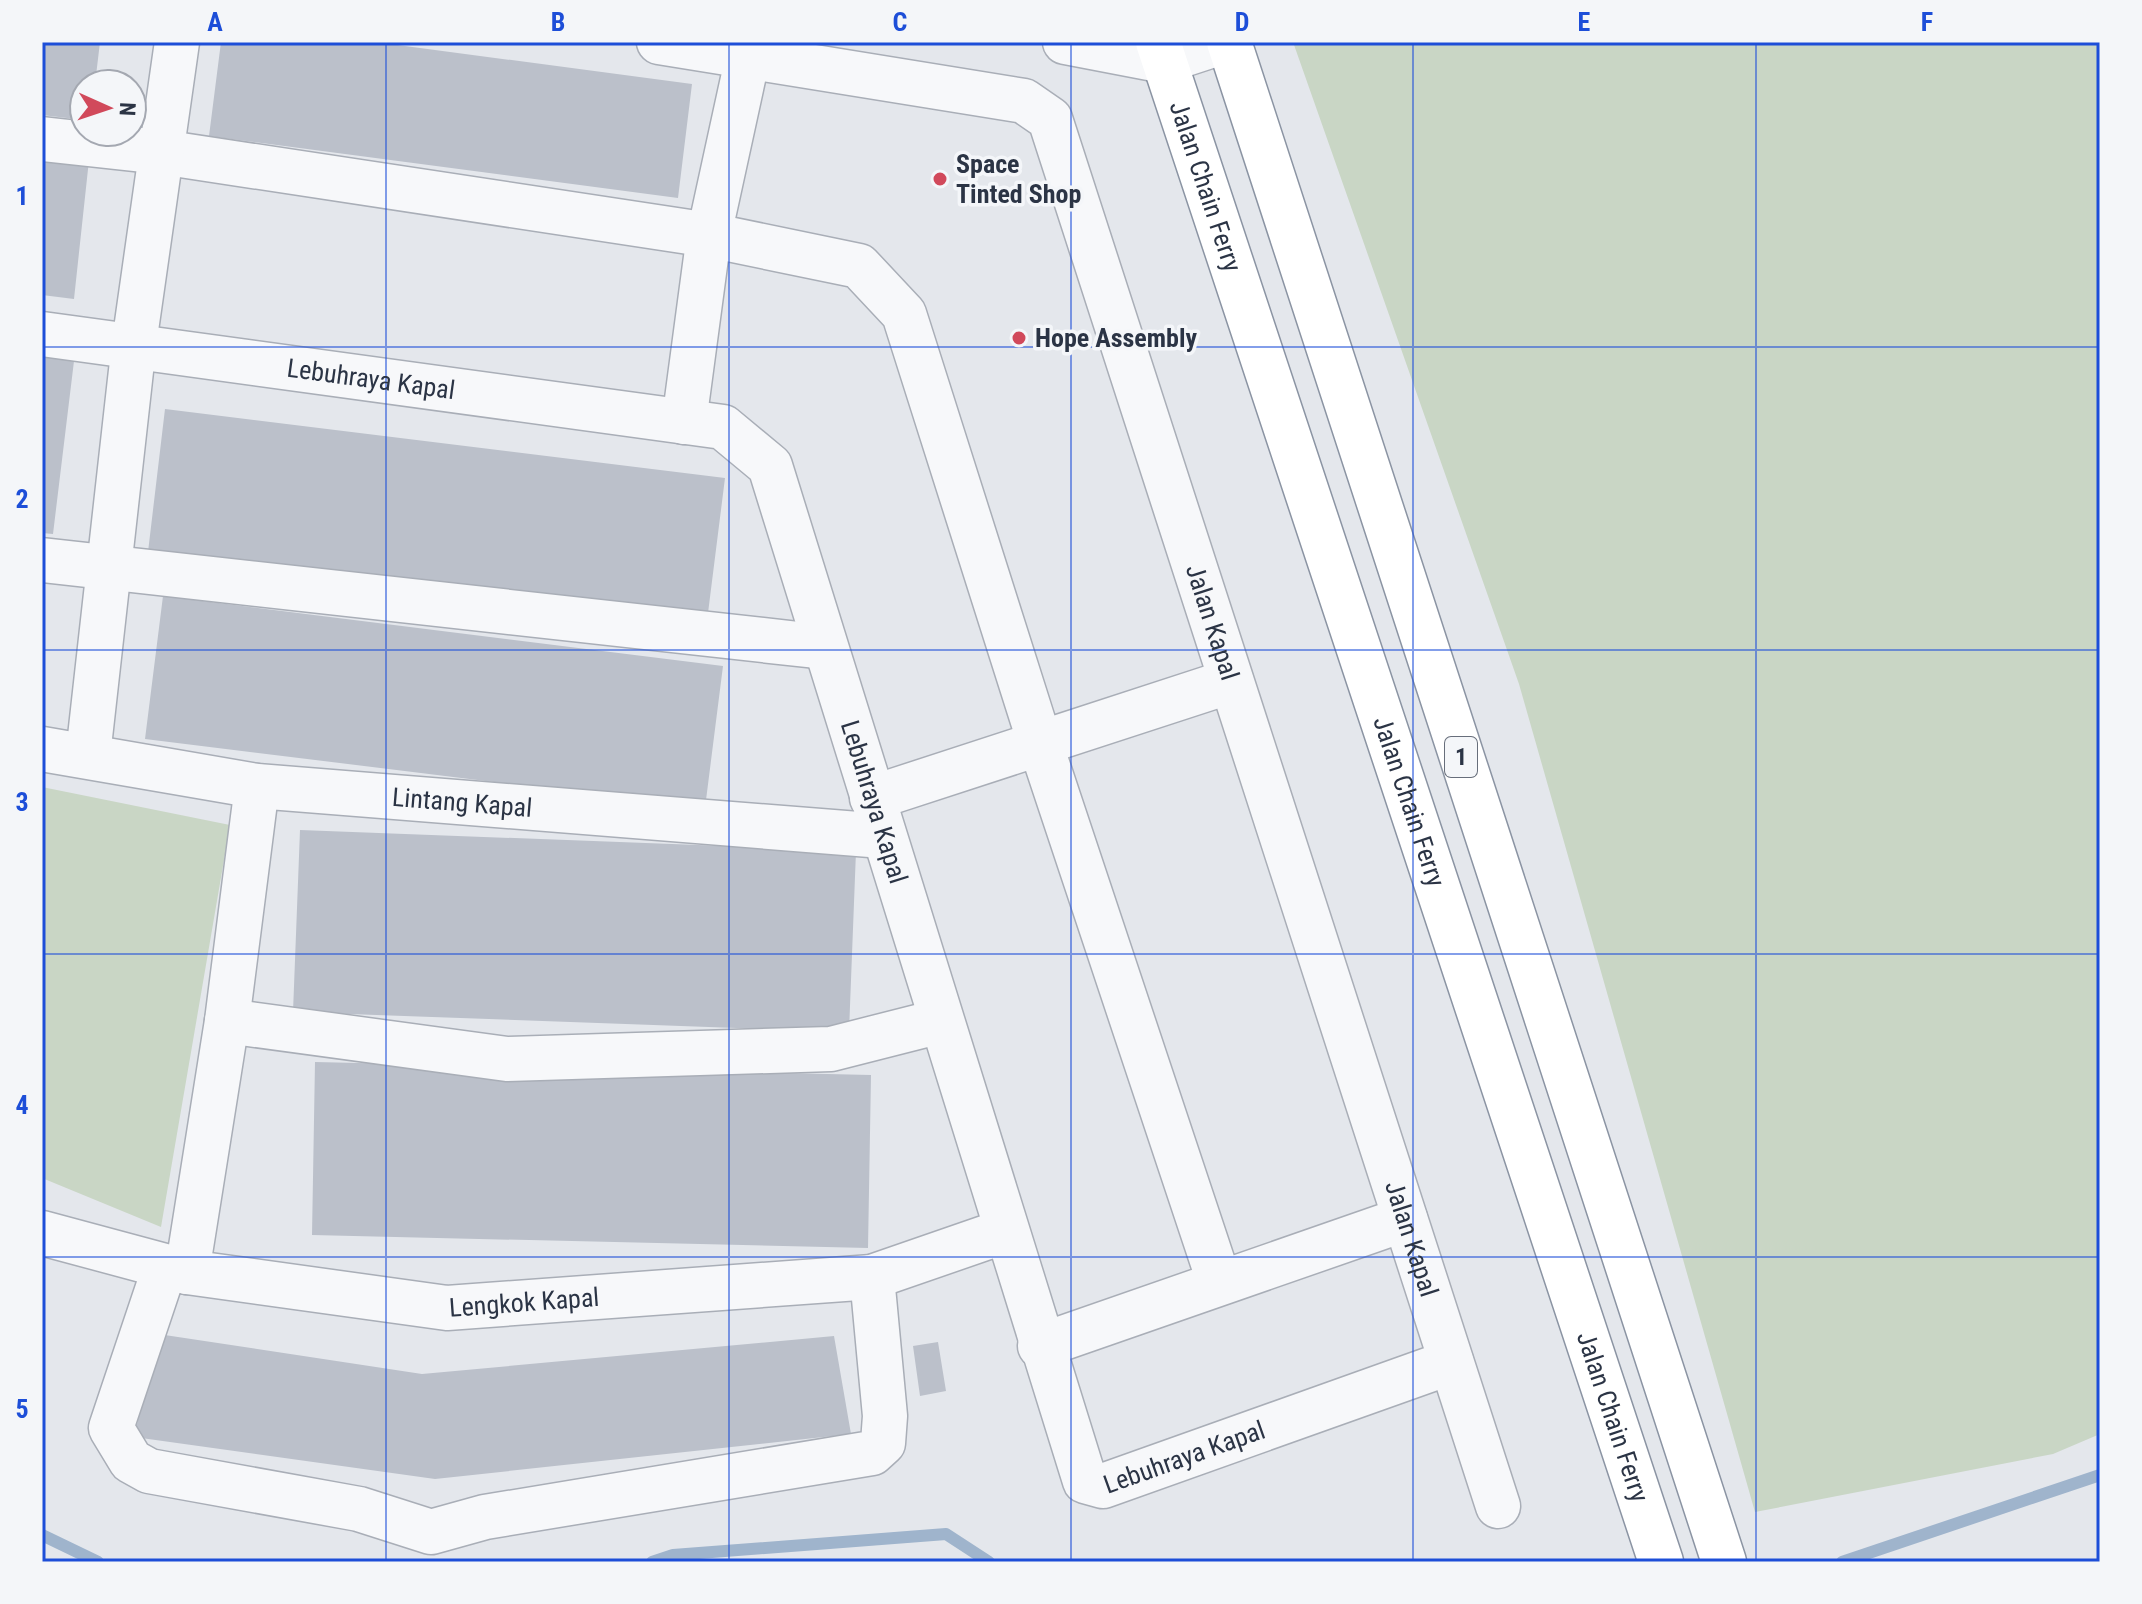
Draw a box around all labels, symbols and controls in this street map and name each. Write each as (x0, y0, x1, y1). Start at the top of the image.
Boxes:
text: A (207, 7, 223, 37)
text: B (551, 7, 565, 37)
text: C (893, 7, 908, 37)
text: D (1235, 7, 1249, 37)
text: E (1578, 7, 1591, 37)
text: F (1921, 7, 1933, 37)
north arrow (68, 68, 148, 148)
street label: Jalan Chain Ferry (1164, 97, 1248, 276)
text: N (115, 102, 140, 116)
place label: Space Tinted Shop (956, 149, 1082, 209)
marker: Space Tinted Shop (931, 170, 949, 188)
text: 1 (15, 181, 29, 211)
place label: Hope Assembly (1035, 323, 1197, 353)
marker: Hope Assembly (1010, 329, 1028, 347)
street label: Lebuhraya Kapal (285, 353, 457, 405)
text: 2 (15, 484, 29, 514)
street label: Jalan Kapal (1180, 560, 1245, 684)
street label: Jalan Chain Ferry (1367, 712, 1452, 891)
street label: Lebuhraya Kapal (835, 717, 914, 887)
road number: 1 (1445, 737, 1477, 777)
street label: Lintang Kapal (391, 782, 533, 823)
text: 3 (15, 787, 29, 817)
text: 4 (15, 1090, 29, 1120)
street label: Jalan Kapal (1379, 1177, 1444, 1300)
street label: Lengkok Kapal (448, 1282, 600, 1323)
street label: Jalan Chain Ferry (1571, 1328, 1655, 1506)
text: 5 (15, 1394, 29, 1424)
street label: Lebuhraya Kapal (1099, 1415, 1269, 1500)

